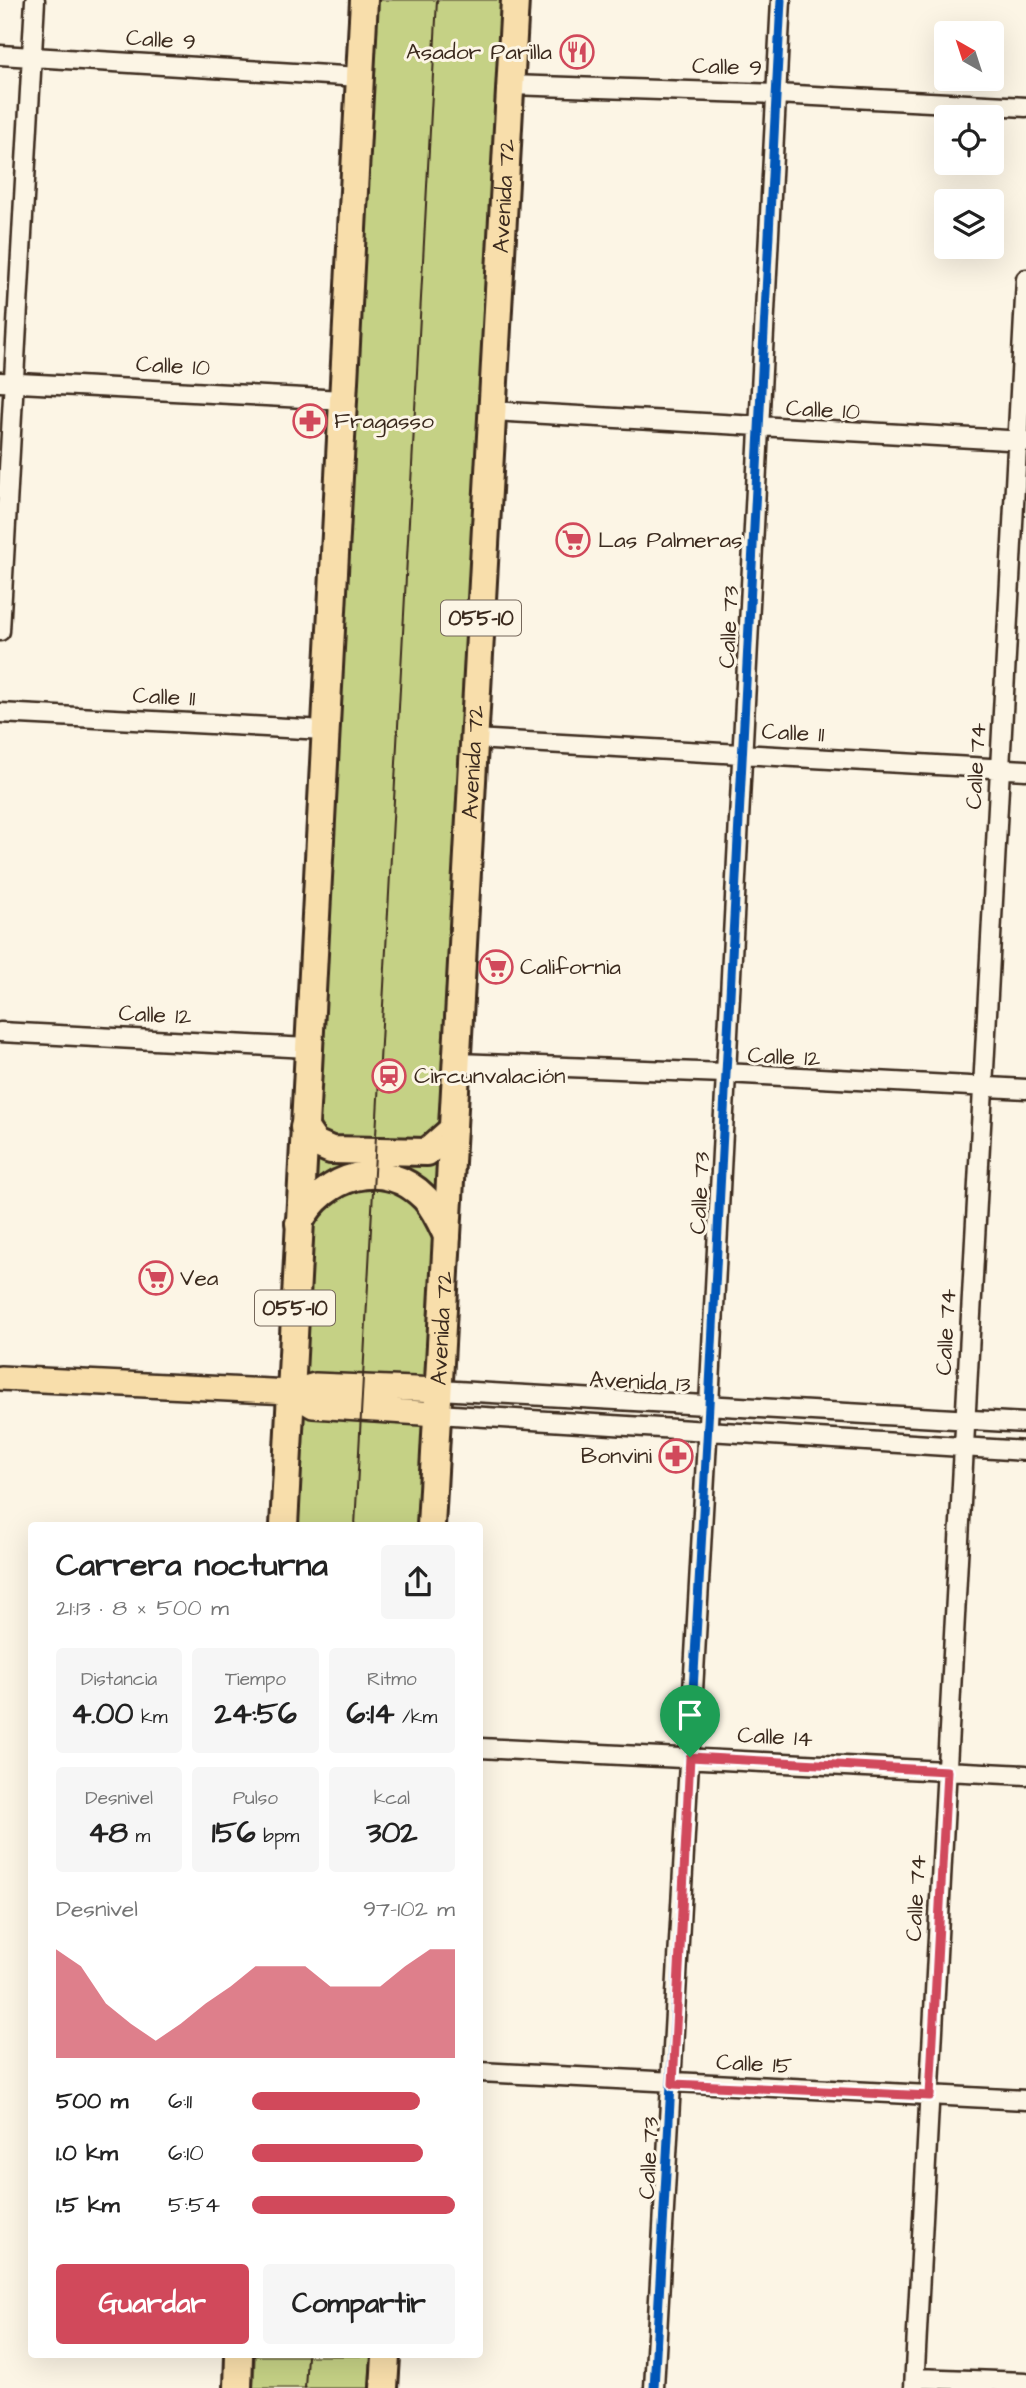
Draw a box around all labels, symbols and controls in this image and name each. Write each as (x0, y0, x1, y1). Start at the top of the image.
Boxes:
north arrow (934, 21, 1004, 91)
map controls (934, 21, 1004, 259)
street label: Calle 9 (125, 22, 197, 58)
restaurant icon: Asador Parilla (558, 33, 596, 71)
place label: Asador Parilla (406, 36, 552, 68)
street label: Calle 9 (691, 50, 763, 84)
button: locate (934, 105, 1004, 175)
street label: Avenida 72 (485, 138, 523, 254)
button: layers (934, 189, 1004, 259)
street label: Calle 10 (135, 348, 211, 384)
street label: Calle 10 (785, 392, 861, 428)
pharmacy icon: Fragasso (291, 402, 329, 440)
place label: Fragasso (334, 405, 434, 438)
supermarket icon: Las Palmeras (554, 521, 592, 559)
place label: Las Palmeras (598, 524, 743, 556)
street label: Calle 73 (711, 585, 747, 669)
road number: 055-10 (441, 600, 521, 636)
street label: Calle 11 (132, 679, 196, 715)
street label: Avenida 72 (454, 704, 492, 820)
street label: Calle 11 (761, 715, 825, 751)
street label: Calle 74 (958, 722, 994, 810)
supermarket icon: California (477, 948, 515, 986)
place label: California (520, 951, 621, 983)
street label: Calle 12 (118, 997, 192, 1033)
street label: Calle 12 (747, 1039, 821, 1075)
station icon: Circunvalación (370, 1057, 408, 1095)
place label: Circunvalación (414, 1060, 566, 1092)
street label: Calle 73 (682, 1151, 718, 1235)
supermarket icon: Vea (137, 1259, 175, 1297)
place label: Vea (180, 1262, 219, 1294)
street label: Avenida 72 (423, 1270, 461, 1386)
street label: Calle 74 (928, 1288, 964, 1376)
road number: 055-10 (255, 1290, 335, 1326)
street label: Avenida 13 (589, 1363, 692, 1401)
pharmacy icon: Bonvini (657, 1437, 695, 1475)
place label: Bonvini (581, 1440, 653, 1472)
text: Carrera nocturna (56, 1543, 328, 1588)
button: share (381, 1545, 455, 1619)
text: 21:13 · 8 × 500 m (56, 1592, 229, 1624)
text: Distancia (81, 1666, 157, 1693)
text: Tiempo (225, 1666, 286, 1693)
text: Ritmo (367, 1666, 417, 1693)
pin (660, 1685, 720, 1757)
text: 4.00 (71, 1693, 133, 1735)
text: 24:56 (214, 1693, 297, 1735)
text: 6:14 (346, 1693, 395, 1735)
icon: arrive (671, 1696, 709, 1734)
text: km (133, 1704, 167, 1731)
text: /km (395, 1704, 437, 1731)
street label: Calle 14 (736, 1719, 814, 1755)
text: Desnivel (85, 1785, 153, 1812)
text: Pulso (233, 1785, 278, 1812)
text: kcal (374, 1785, 410, 1812)
text: 48 (88, 1812, 128, 1854)
text: 156 (212, 1812, 256, 1854)
text: 302 (366, 1812, 418, 1854)
text: m (128, 1823, 150, 1850)
text: bpm (256, 1823, 299, 1850)
street label: Calle 74 (898, 1854, 934, 1942)
text: Desnivel (56, 1893, 138, 1925)
text: 97–102 m (363, 1893, 455, 1925)
street label: Calle 15 (715, 2046, 793, 2082)
text: 500 m (56, 2085, 128, 2117)
text: 6:11 (168, 2085, 192, 2117)
street label: Calle 73 (631, 2116, 667, 2200)
text: 1.0 km (56, 2137, 118, 2169)
text: 6:10 (168, 2137, 204, 2169)
text: 1.5 km (56, 2189, 120, 2221)
text: 5:54 (168, 2189, 220, 2221)
button: Guardar (56, 2264, 249, 2344)
button: Compartir (263, 2264, 455, 2344)

